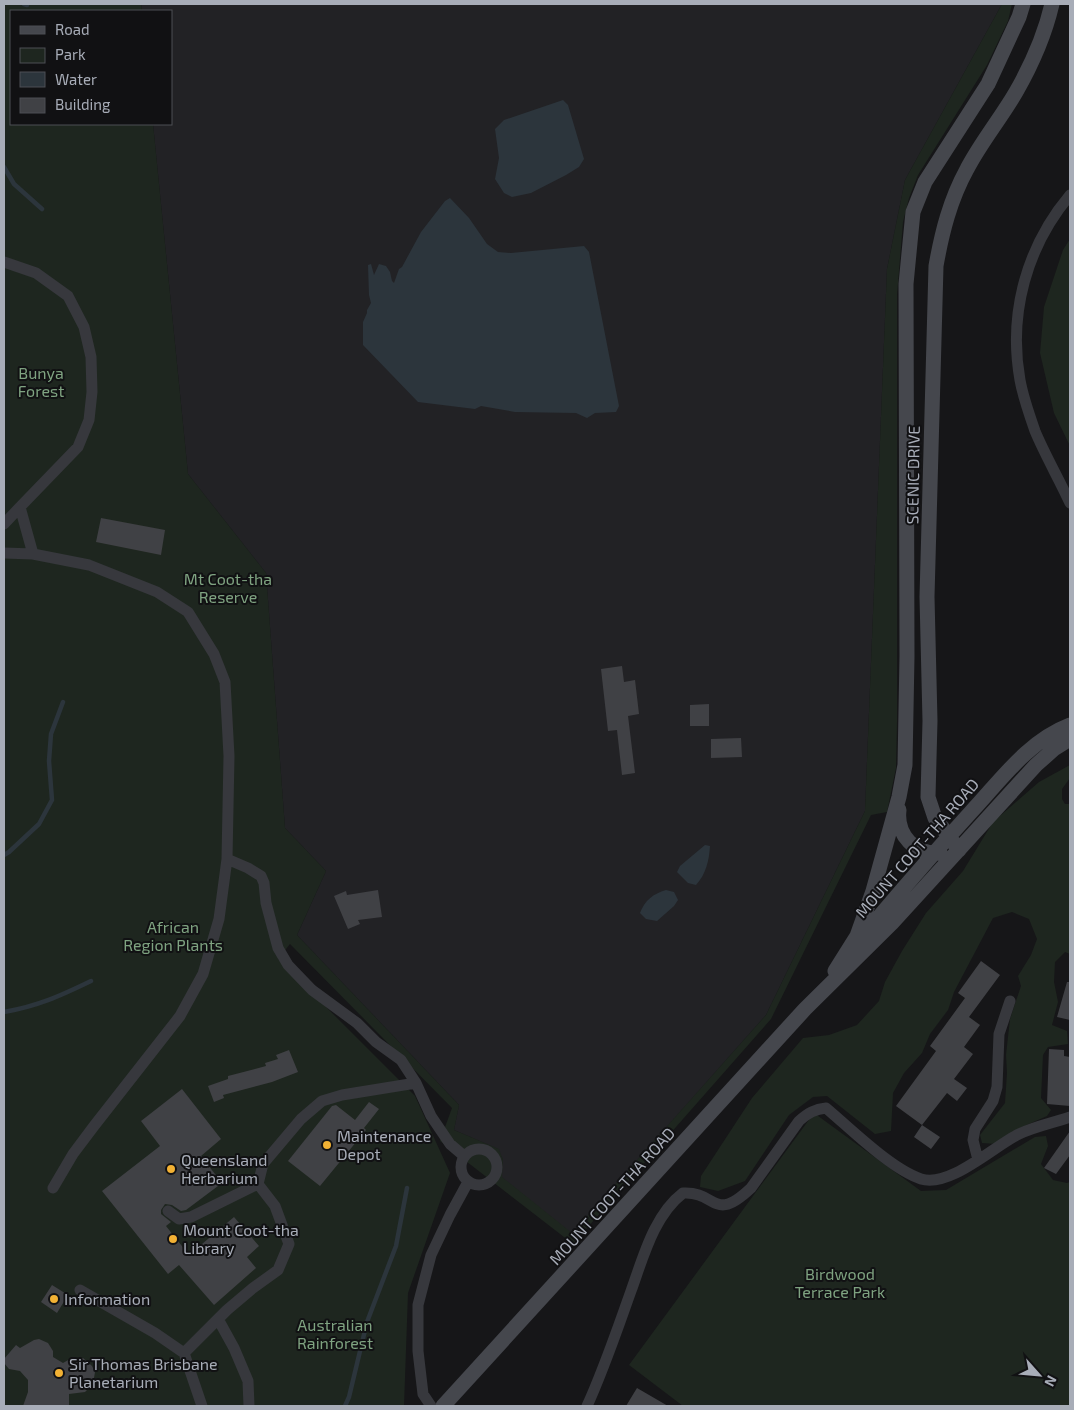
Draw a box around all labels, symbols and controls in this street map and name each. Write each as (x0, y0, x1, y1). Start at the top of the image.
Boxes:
legend (10, 10, 172, 125)
text: Road (55, 20, 90, 38)
text: Park (55, 45, 86, 63)
text: Water (55, 70, 97, 88)
text: Building (55, 95, 111, 113)
park label: Bunya Forest (18, 363, 64, 400)
street label: SCENIC DRIVE (902, 425, 923, 524)
park label: Mt Coot-tha Reserve (184, 569, 272, 606)
street label: MOUNT COOT-THA ROAD (851, 774, 982, 921)
park label: African Region Plants (123, 917, 223, 954)
street label: MOUNT COOT-THA ROAD (545, 1123, 678, 1268)
place label: Maintenance Depot (337, 1126, 431, 1163)
marker: Maintenance Depot (321, 1139, 333, 1151)
place label: Queensland Herbarium (181, 1150, 267, 1187)
marker: Queensland Herbarium (165, 1163, 177, 1175)
place label: Mount Coot-tha Library (183, 1220, 299, 1257)
marker: Mount Coot-tha Library (167, 1233, 179, 1245)
park label: Birdwood Terrace Park (795, 1264, 885, 1301)
place label: Information (64, 1289, 150, 1308)
marker: Information (48, 1293, 60, 1305)
park label: Australian Rainforest (297, 1315, 373, 1352)
north arrow (1014, 1350, 1064, 1400)
place label: Sir Thomas Brisbane Planetarium (69, 1354, 218, 1391)
marker: Sir Thomas Brisbane Planetarium (53, 1367, 65, 1379)
text: N (1041, 1373, 1061, 1389)

